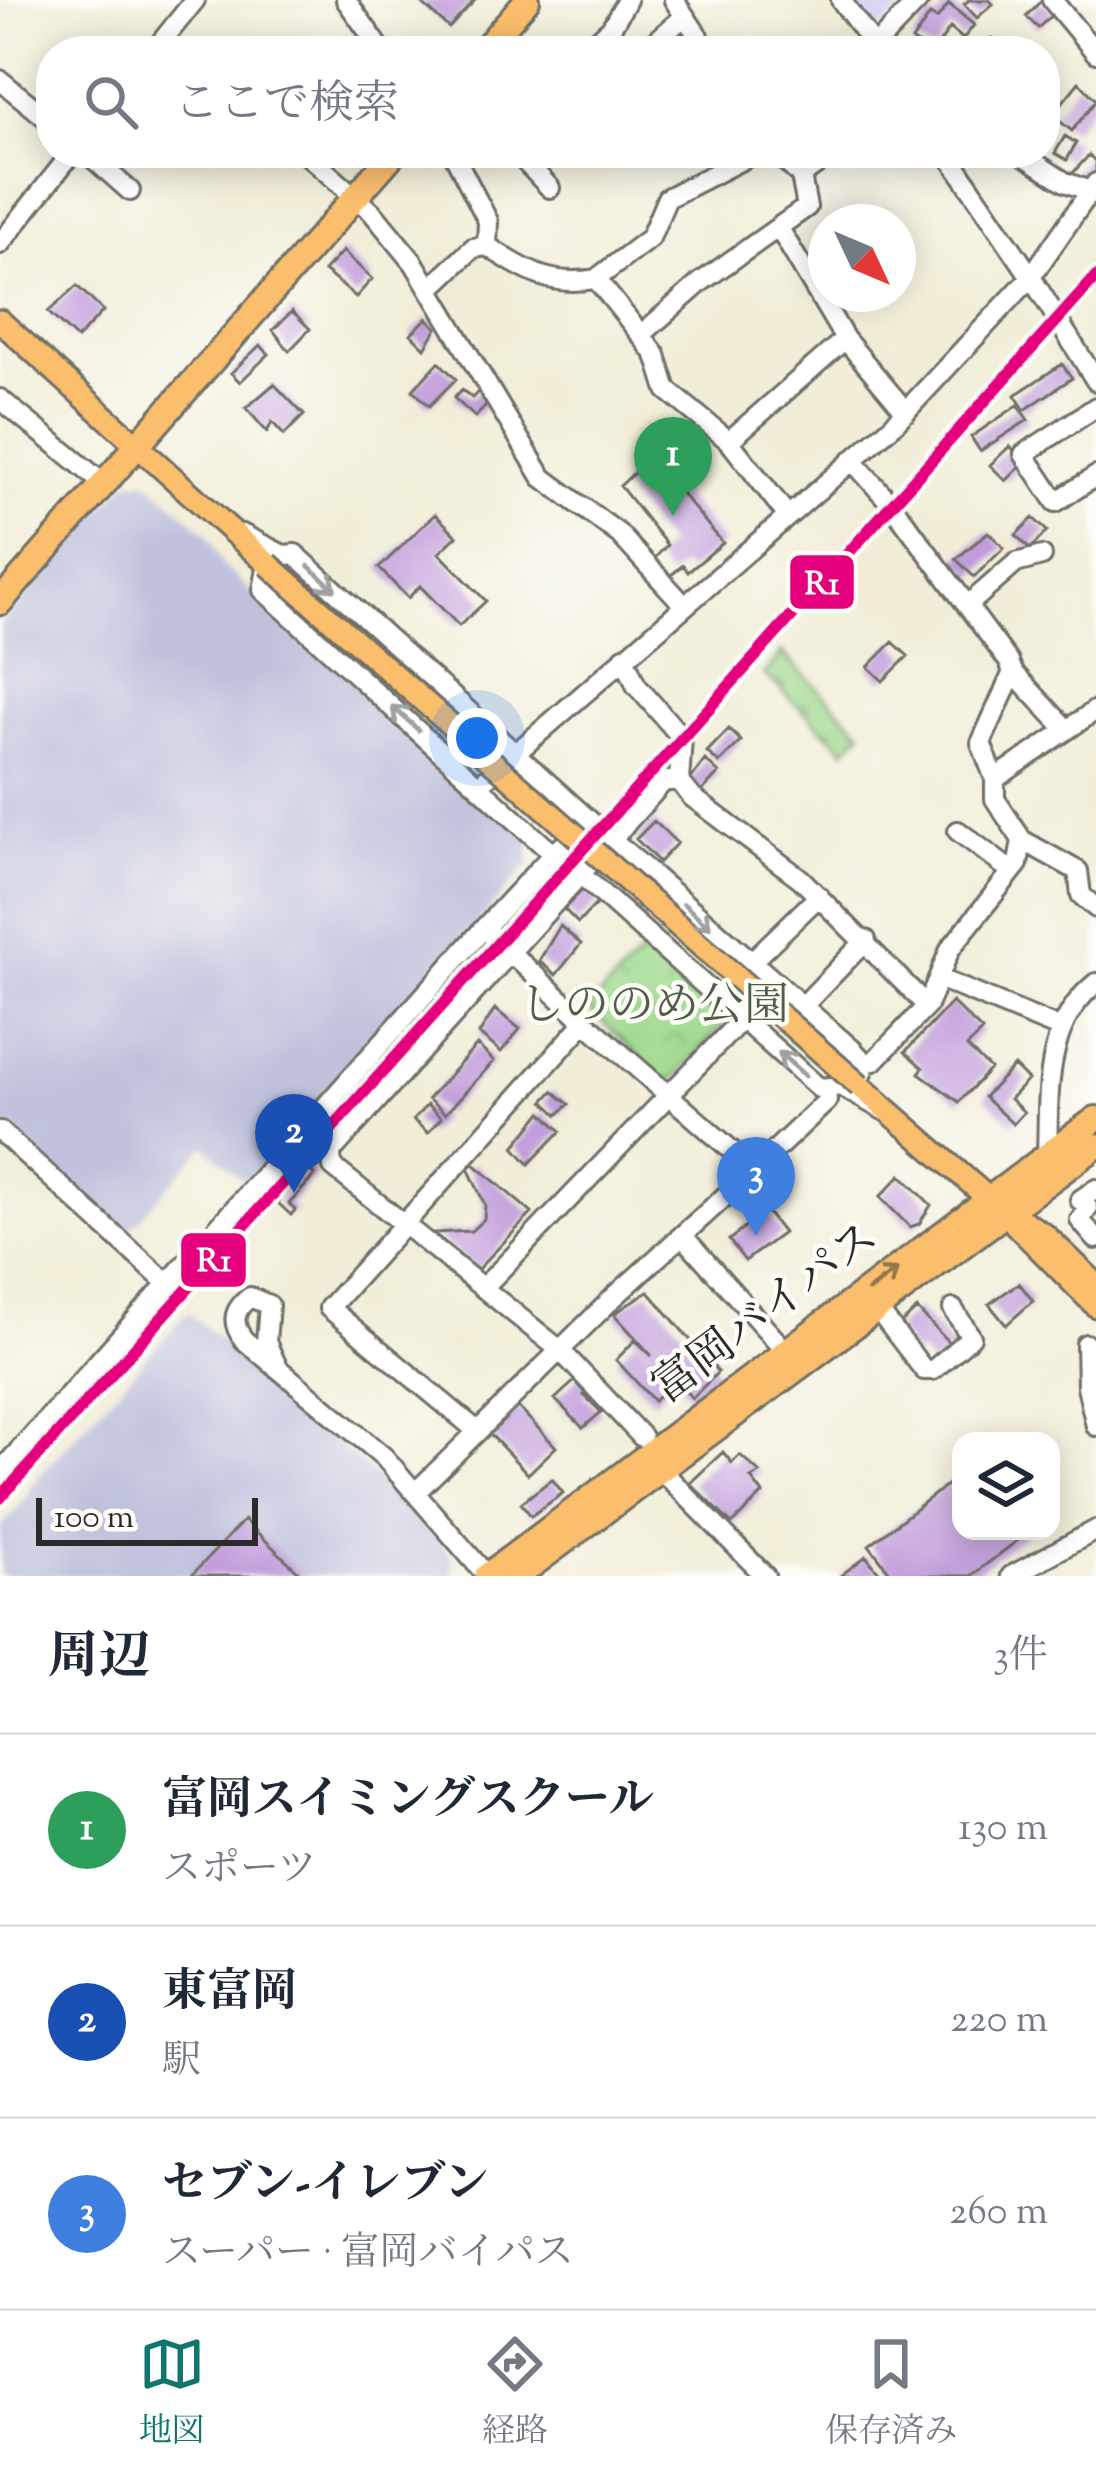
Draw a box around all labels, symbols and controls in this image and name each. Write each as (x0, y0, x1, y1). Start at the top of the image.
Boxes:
search box (36, 36, 1060, 168)
icon: search (78, 69, 144, 135)
text: ここで検索 (174, 74, 399, 139)
north arrow (808, 204, 916, 312)
pin: 1 (634, 417, 712, 516)
line badge: R1 (788, 553, 856, 611)
text: R1 (805, 562, 840, 610)
one-way arrow (306, 564, 336, 591)
one-way arrow (390, 705, 420, 732)
your location (447, 708, 507, 768)
one-way arrow (681, 902, 712, 929)
park label: しののめ公園 (519, 976, 789, 1041)
one-way arrow (777, 1051, 807, 1078)
pin: 2 (255, 1094, 333, 1193)
pin: 3 (717, 1137, 795, 1236)
street label: 富岡バイパス (640, 1208, 894, 1422)
line badge: R1 (179, 1231, 248, 1289)
text: R1 (197, 1239, 232, 1287)
one-way arrow (867, 1267, 899, 1293)
map controls (952, 1432, 1060, 1540)
button: layers (952, 1432, 1060, 1540)
scale bar (36, 1492, 258, 1545)
text: 100 m (54, 1495, 134, 1543)
text: 周辺 (48, 1623, 150, 1696)
text: 3件 (993, 1630, 1048, 1686)
text: 富岡スイミングスクール (162, 1770, 654, 1835)
text: 1 (80, 1802, 94, 1858)
text: 130 m (958, 1802, 1048, 1858)
text: スポーツ (162, 1843, 316, 1899)
text: 東富岡 (162, 1962, 297, 2027)
text: 2 (78, 1994, 96, 2050)
text: 220 m (950, 1994, 1048, 2050)
text: 駅 (162, 2035, 201, 2091)
text: セブン-イレブン (162, 2154, 489, 2219)
text: 3 (79, 2186, 95, 2242)
text: 260 m (949, 2186, 1048, 2242)
text: スーパー · 富岡バイパス (162, 2227, 574, 2283)
tab: 地図 (139, 2331, 205, 2457)
tab: 経路 (482, 2331, 548, 2457)
tab: 保存済み (825, 2331, 957, 2457)

